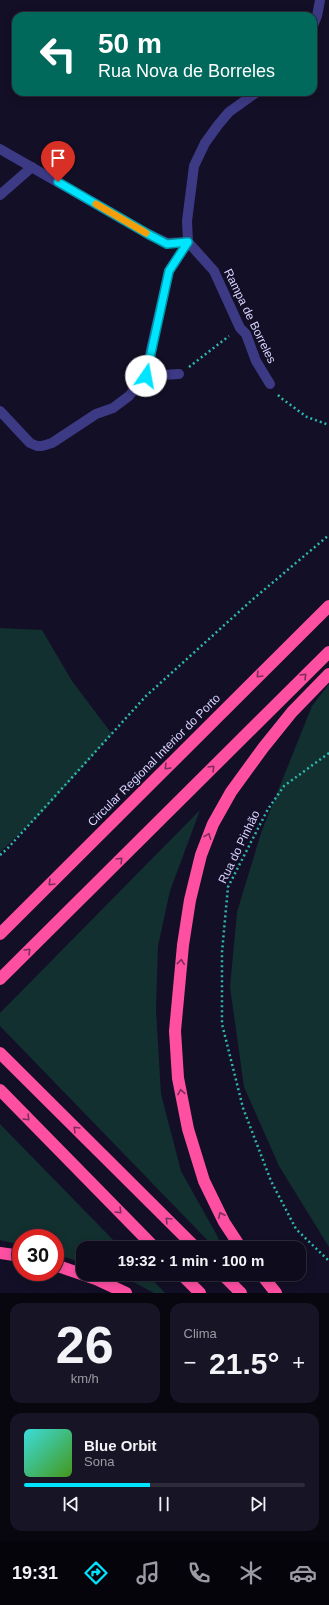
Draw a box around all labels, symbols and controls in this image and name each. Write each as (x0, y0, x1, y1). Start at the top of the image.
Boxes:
icon: left (32, 28, 84, 80)
text: 50 m (98, 28, 162, 59)
text: Rua Nova de Borreles (98, 61, 275, 81)
pin (41, 141, 75, 182)
icon: arrive (47, 147, 69, 169)
street label: Rampa de Borreles (221, 266, 279, 366)
position arrow (125, 355, 167, 397)
one-way arrow (256, 671, 264, 678)
one-way arrow (299, 673, 307, 681)
street label: Circular Regional Interior do Porto (85, 691, 223, 829)
one-way arrow (164, 762, 172, 770)
one-way arrow (207, 765, 215, 773)
street label: Rua do Pinhão (215, 808, 263, 886)
one-way arrow (204, 832, 212, 839)
one-way arrow (115, 857, 123, 865)
one-way arrow (48, 878, 55, 886)
one-way arrow (23, 948, 31, 956)
one-way arrow (176, 959, 185, 965)
one-way arrow (177, 1089, 185, 1095)
one-way arrow (22, 1113, 30, 1121)
one-way arrow (73, 1126, 81, 1134)
one-way arrow (114, 1206, 122, 1214)
one-way arrow (218, 1212, 226, 1219)
one-way arrow (165, 1218, 173, 1225)
speed limit sign: 30 (12, 1229, 64, 1281)
text: 19:32 · 1 min · 100 m (118, 1252, 264, 1269)
text: 26 (56, 1316, 114, 1374)
text: Clima (184, 1326, 217, 1341)
text: 21.5° (209, 1347, 279, 1380)
text: − (184, 1350, 196, 1375)
text: + (292, 1350, 305, 1375)
text: km/h (71, 1371, 99, 1386)
text: Blue Orbit (84, 1437, 157, 1454)
text: Sona (84, 1454, 114, 1469)
icon: previous (60, 1493, 82, 1515)
icon: pause (153, 1493, 175, 1515)
icon: next (247, 1493, 269, 1515)
icon: directions (82, 1559, 110, 1587)
icon: music (134, 1559, 162, 1587)
icon: phone (185, 1559, 213, 1587)
icon: climate (237, 1559, 265, 1587)
icon: car (289, 1559, 317, 1587)
text: 19:31 (12, 1563, 58, 1583)

